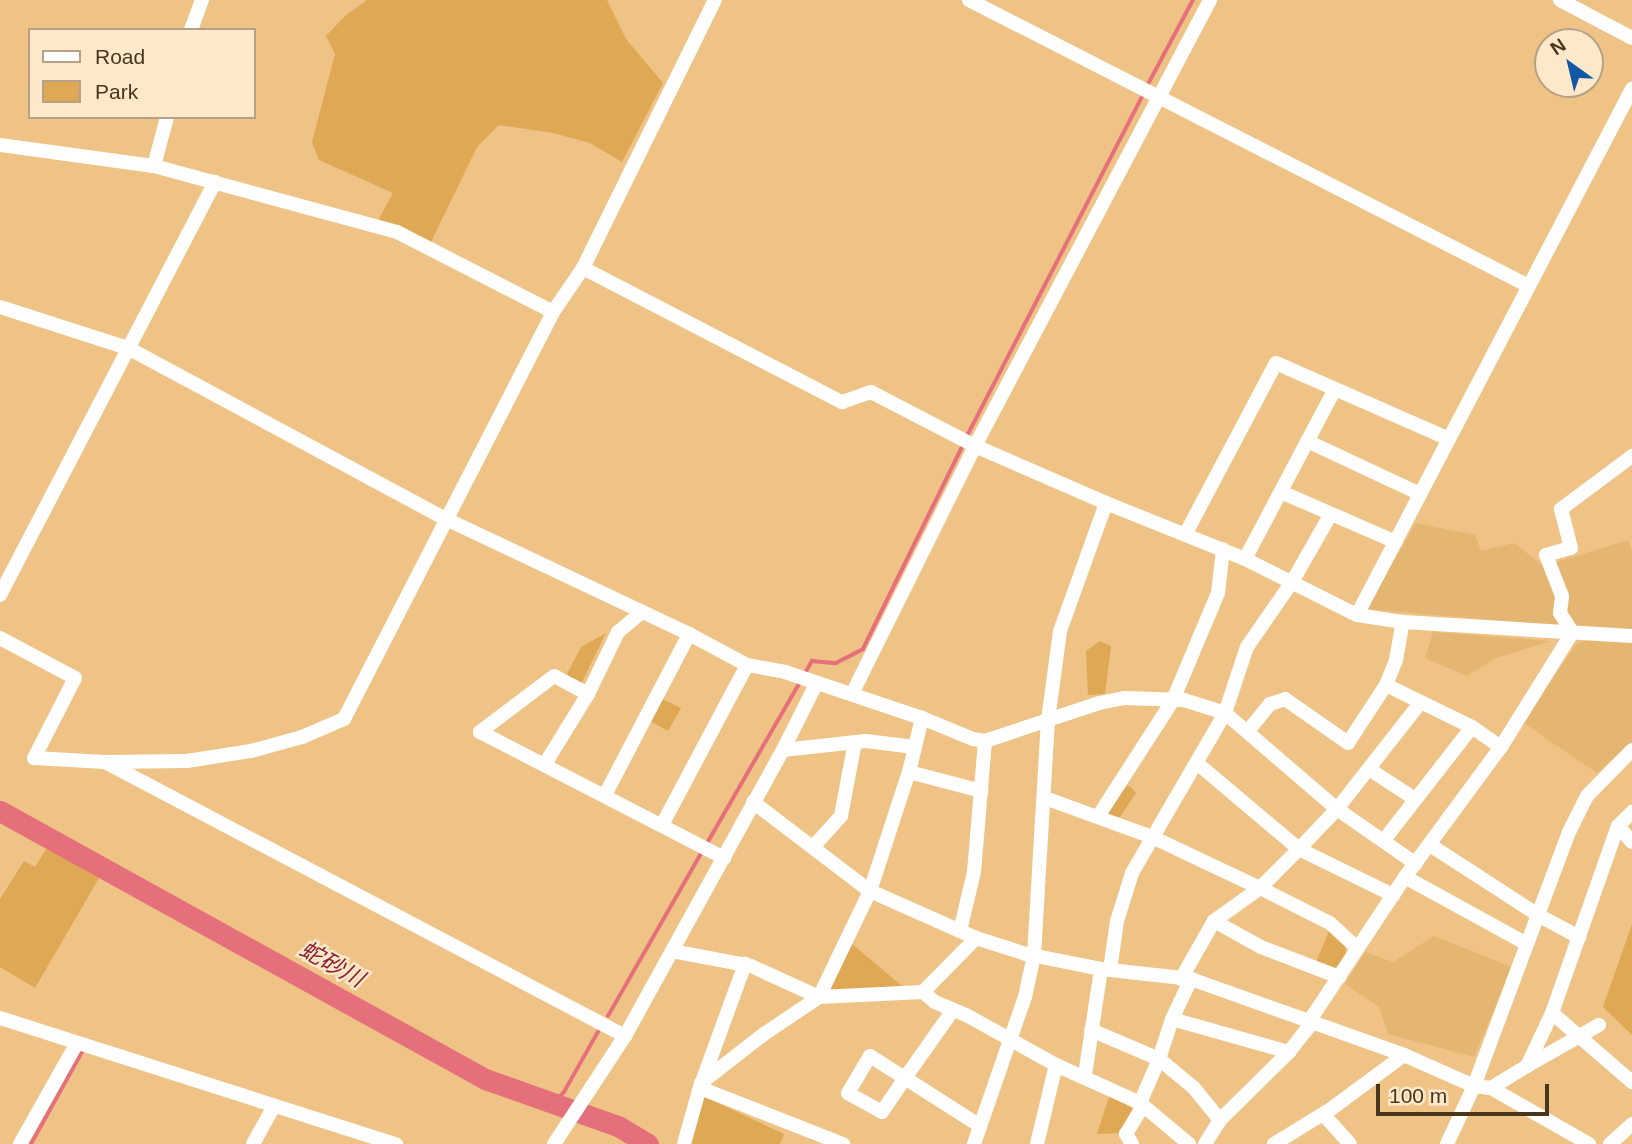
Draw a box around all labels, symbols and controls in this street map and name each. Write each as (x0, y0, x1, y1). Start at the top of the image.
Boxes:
legend (28, 28, 256, 119)
north arrow (1534, 28, 1604, 98)
text: N (1547, 34, 1570, 59)
text: Road (95, 45, 145, 68)
text: Park (95, 80, 138, 103)
water label: 蛇砂川 (295, 935, 369, 993)
scale bar (1380, 1070, 1553, 1114)
text: 100 m (1389, 1084, 1447, 1107)

